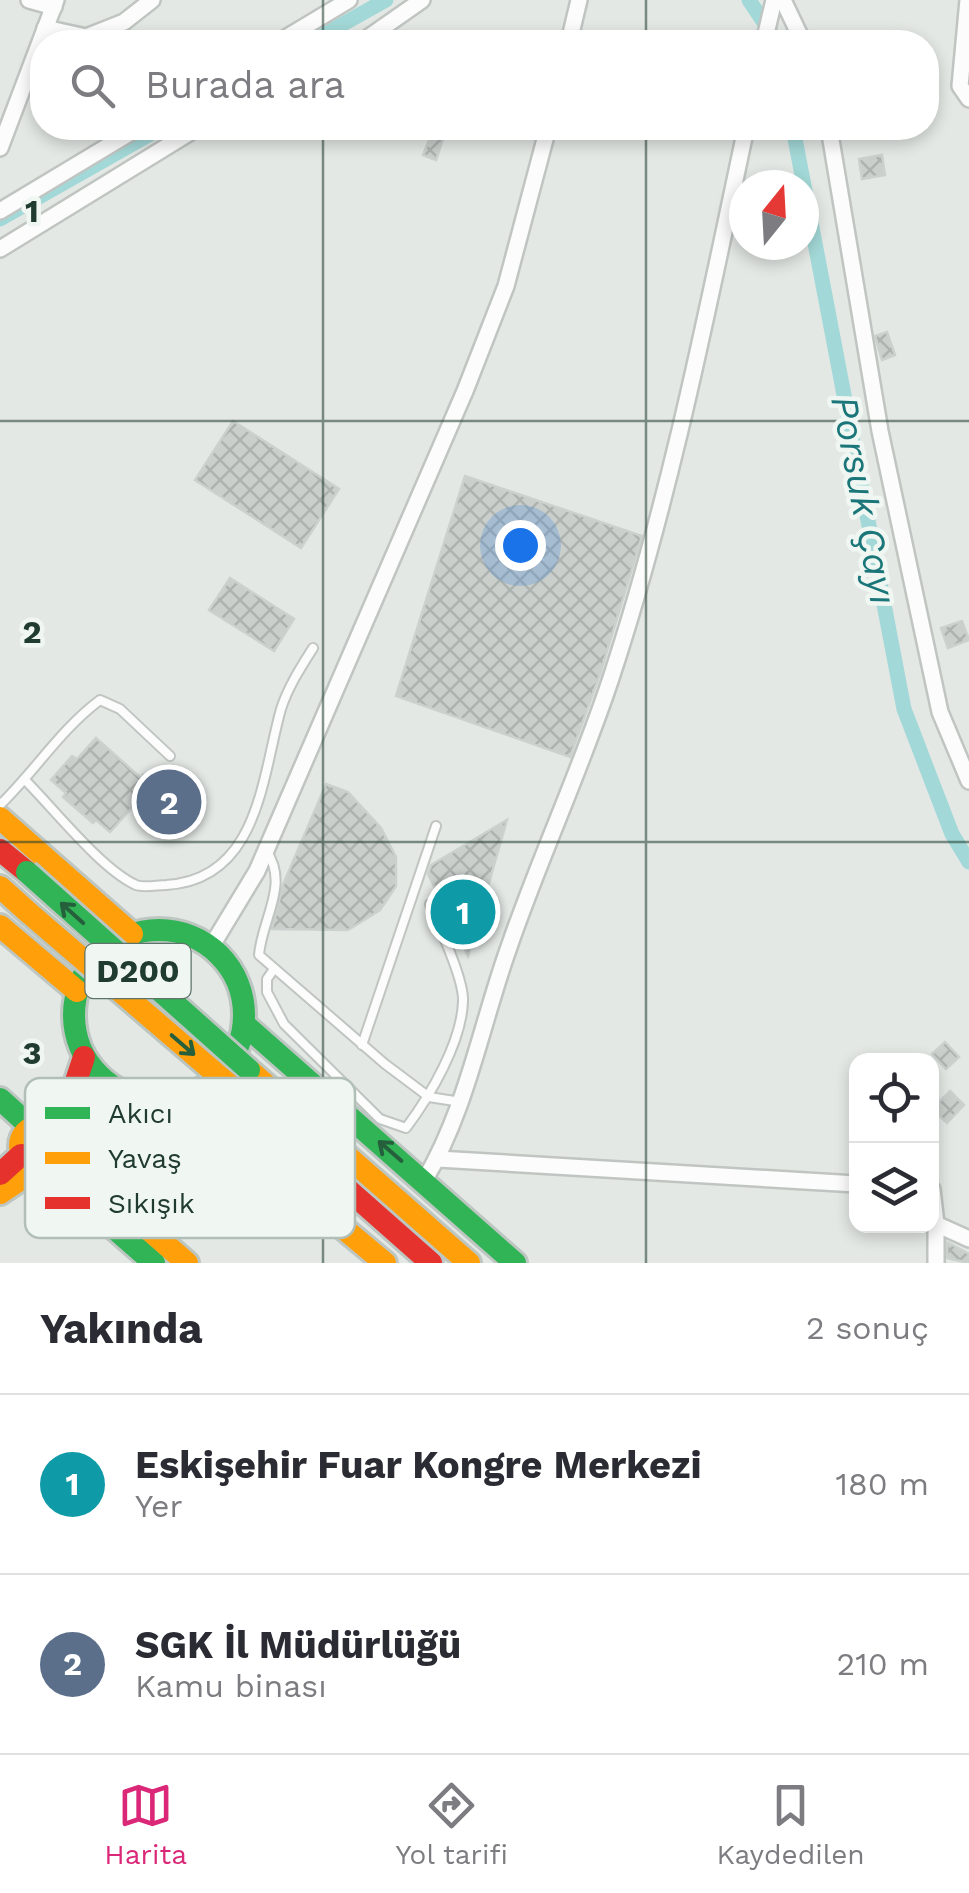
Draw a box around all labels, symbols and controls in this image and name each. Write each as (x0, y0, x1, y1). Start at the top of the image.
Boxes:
search box (30, 30, 939, 140)
icon: search (65, 58, 120, 113)
text: Burada ara (145, 63, 345, 107)
north arrow (729, 170, 819, 260)
text: 1 (25, 192, 39, 230)
water label: Porsuk Çayı (822, 392, 906, 608)
your location (495, 520, 546, 571)
text: 2 (22, 613, 42, 651)
pin: 2 (136, 764, 202, 840)
pin: 1 (430, 874, 496, 950)
one-way arrow (60, 901, 85, 924)
road number: D200 (86, 944, 190, 998)
one-way arrow (169, 1033, 195, 1055)
text: 3 (23, 1034, 41, 1072)
map controls (849, 1053, 939, 1233)
button: locate (849, 1053, 939, 1143)
legend (25, 1078, 355, 1238)
text: Akıcı (108, 1097, 173, 1130)
one-way arrow (378, 1140, 403, 1163)
text: Yavaş (108, 1142, 182, 1175)
button: layers (849, 1143, 939, 1233)
text: Sıkışık (108, 1187, 195, 1220)
text: Yakında (40, 1304, 203, 1353)
text: 2 sonuç (806, 1309, 929, 1347)
text: Eskişehir Fuar Kongre Merkezi (135, 1443, 702, 1487)
text: 1 (66, 1465, 79, 1503)
text: 180 m (835, 1465, 929, 1503)
text: Yer (135, 1487, 183, 1525)
text: SGK İl Müdürlüğü (135, 1623, 461, 1667)
text: 2 (63, 1645, 82, 1683)
text: 210 m (837, 1645, 929, 1683)
text: Kamu binası (135, 1667, 327, 1705)
tab: Harita (104, 1778, 187, 1871)
tab: Yol tarifi (396, 1778, 508, 1871)
tab: Kaydedilen (716, 1778, 865, 1871)

